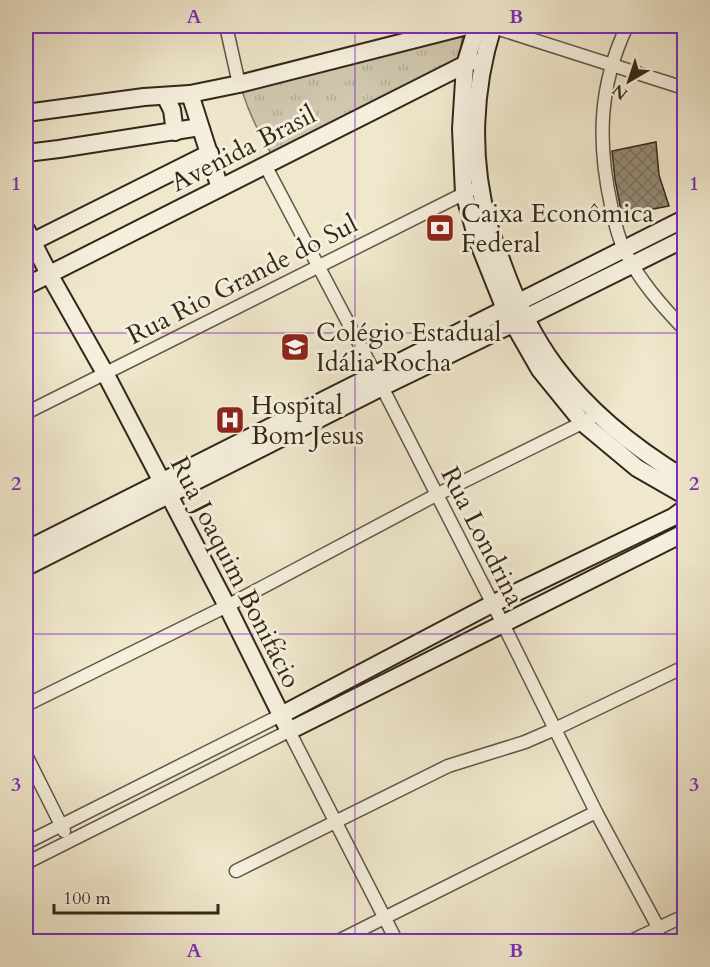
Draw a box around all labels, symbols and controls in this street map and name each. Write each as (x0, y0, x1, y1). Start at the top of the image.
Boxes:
text: A (186, 3, 202, 30)
text: B (509, 3, 523, 30)
north arrow (599, 51, 659, 111)
text: N (608, 79, 633, 105)
street label: Avenida Brasil (165, 97, 322, 200)
text: 1 (11, 170, 21, 197)
text: 1 (689, 170, 699, 197)
place label: Caixa Econômica Federal (461, 196, 654, 261)
street label: Rua Rio Grande do Sul (121, 206, 364, 353)
bank icon: Caixa Econômica Federal (424, 212, 456, 244)
place label: Colégio Estadual Idália Rocha (316, 315, 502, 380)
school or university icon: Colégio Estadual Idália Rocha (279, 331, 311, 363)
place label: Hospital Bom Jesus (251, 388, 364, 453)
hospital icon: Hospital Bom Jesus (214, 404, 246, 436)
street label: Rua Joaquim Bonifácio (162, 451, 309, 694)
street label: Rua Londrina (433, 461, 533, 612)
text: 2 (11, 470, 21, 497)
text: 2 (689, 470, 699, 497)
text: 3 (11, 771, 21, 798)
text: 3 (689, 771, 699, 798)
scale bar (54, 877, 218, 915)
text: 100 m (63, 886, 111, 911)
text: A (186, 937, 202, 964)
text: B (509, 937, 523, 964)

